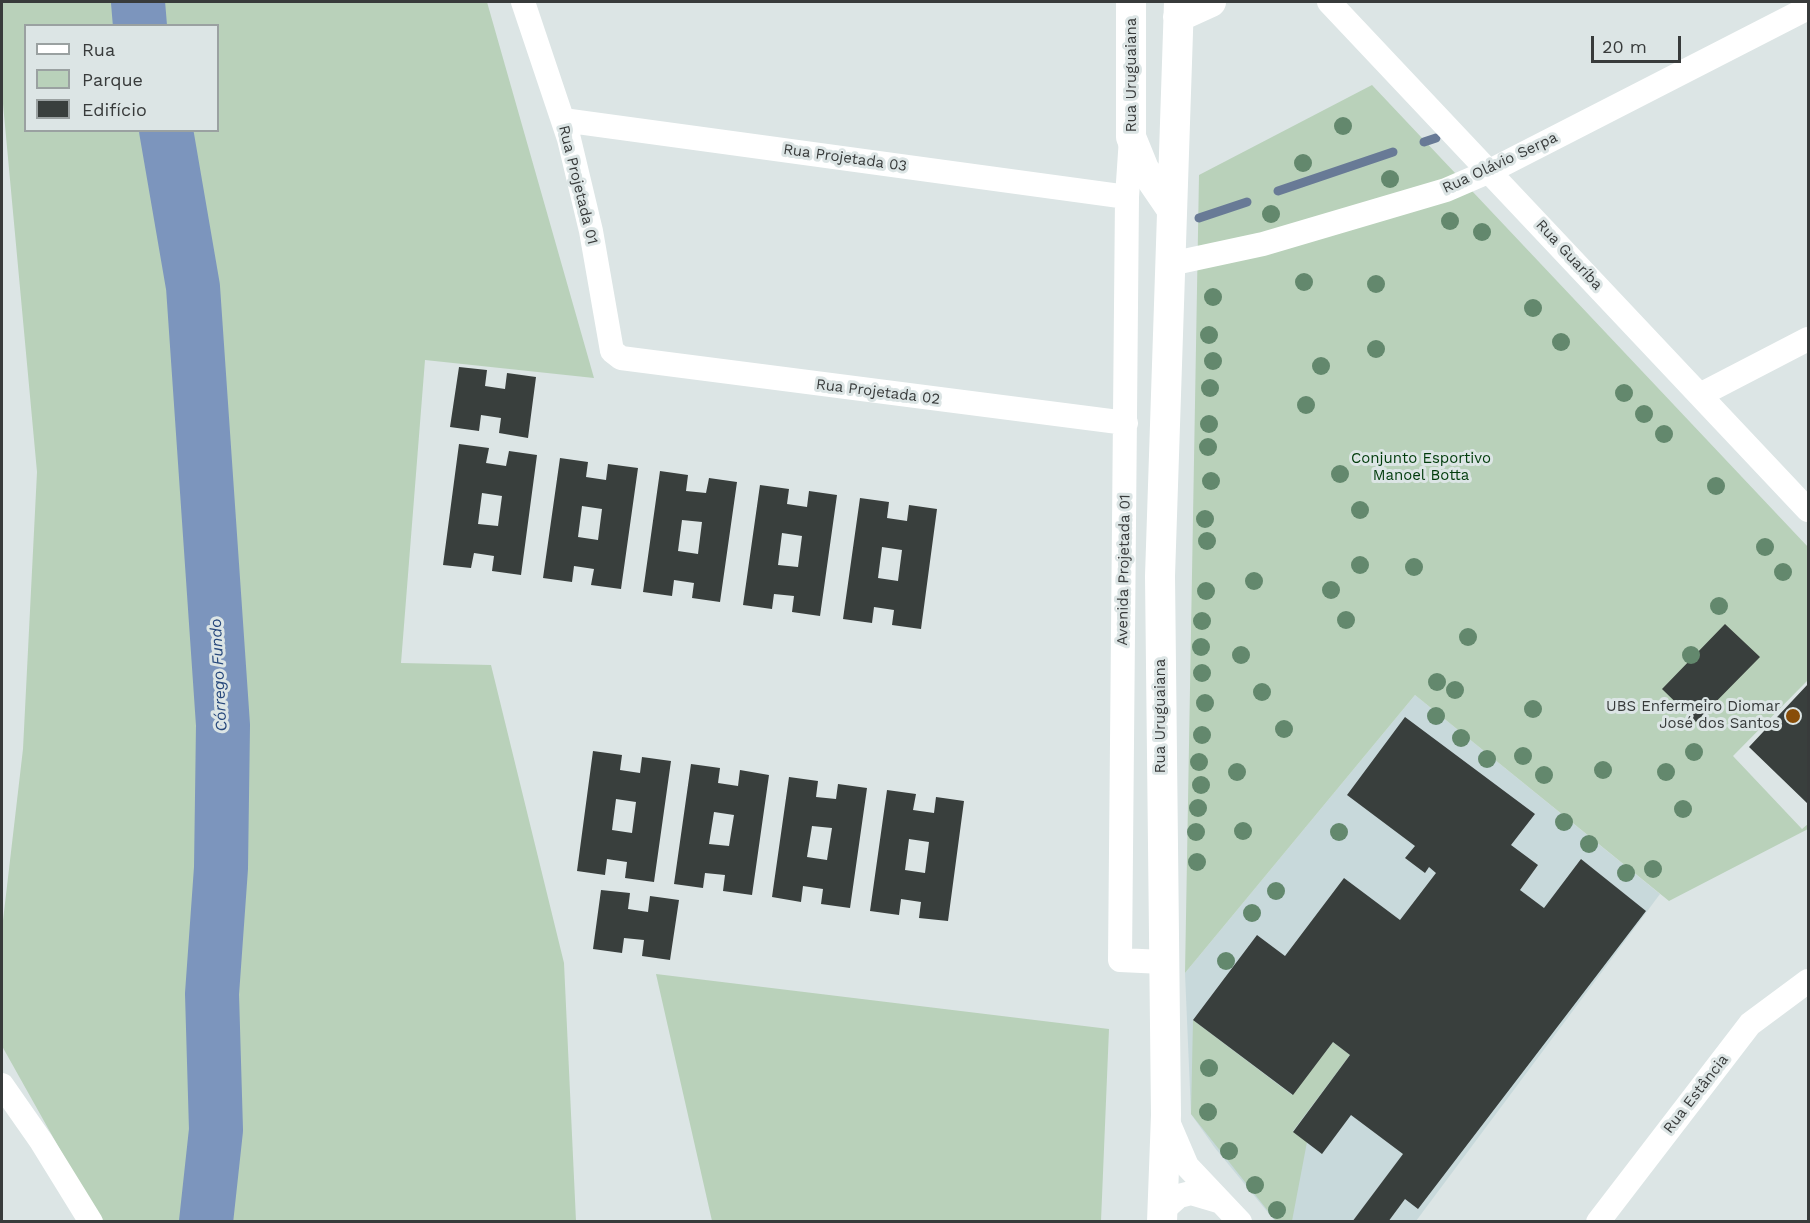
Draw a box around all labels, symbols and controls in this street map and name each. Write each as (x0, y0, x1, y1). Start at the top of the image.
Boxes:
street label: Rua Uruguaiana (1123, 18, 1141, 132)
legend (24, 24, 219, 132)
scale bar (1594, 24, 1684, 62)
text: 20 m (1602, 36, 1647, 57)
text: Rua (82, 39, 115, 60)
text: Parque (82, 69, 143, 90)
text: Edifício (82, 99, 147, 120)
street label: Rua Projetada 01 (554, 124, 602, 246)
street label: Rua Olávio Serpa (1440, 128, 1560, 198)
street label: Rua Projetada 03 (782, 140, 908, 176)
street label: Rua Guaríba (1532, 216, 1606, 294)
street label: Rua Projetada 02 (815, 375, 941, 409)
park label: Conjunto Esportivo Manoel Botta (1351, 450, 1491, 485)
street label: Avenida Projetada 01 (1114, 494, 1134, 646)
water label: Córrego Fundo (206, 618, 232, 732)
street label: Rua Uruguaiana (1152, 659, 1170, 773)
place label: UBS Enfermeiro Diomar José dos Santos (1606, 698, 1780, 733)
marker: UBS Enfermeiro Diomar José dos Santos (1784, 707, 1802, 725)
street label: Rua Estância (1660, 1051, 1732, 1137)

